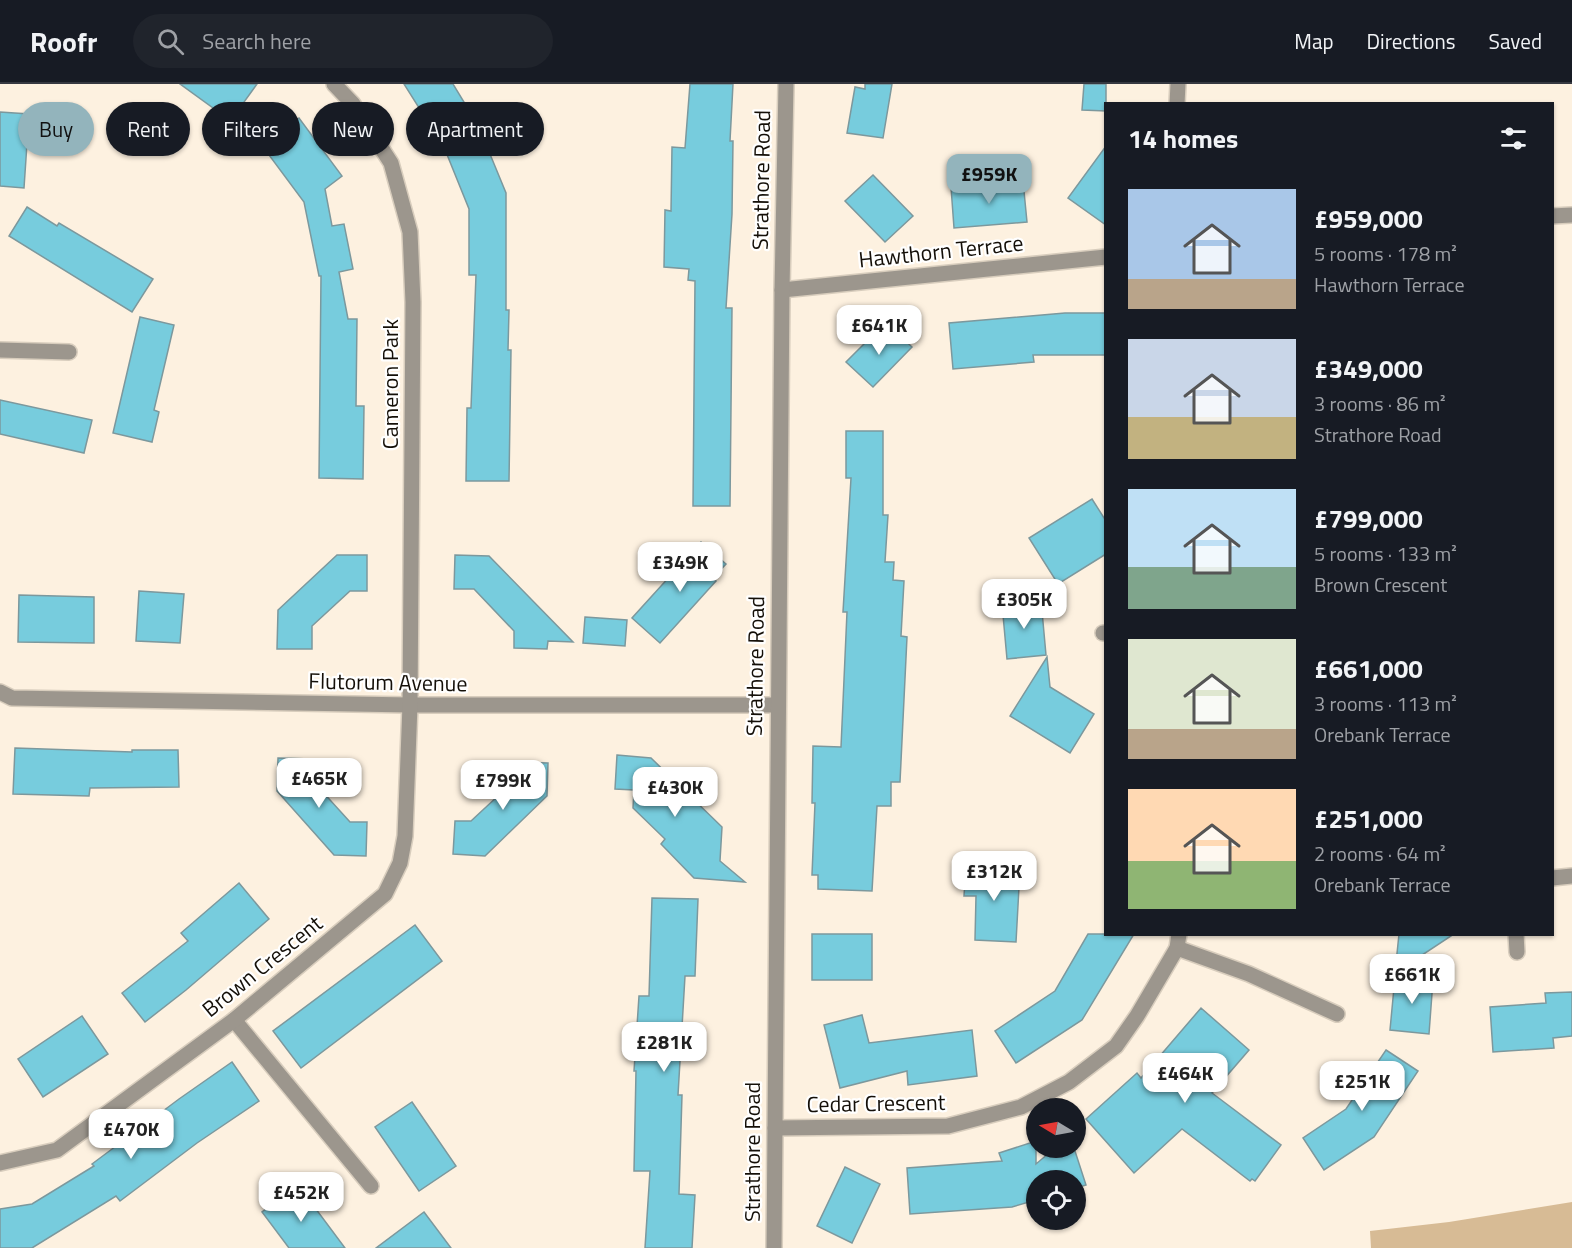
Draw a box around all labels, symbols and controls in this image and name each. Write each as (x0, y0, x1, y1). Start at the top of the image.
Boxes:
search box (133, 14, 553, 68)
text: Roofr (30, 20, 97, 63)
text: Search here (202, 24, 311, 58)
icon: search (154, 25, 187, 58)
text: Map (1294, 25, 1334, 57)
text: Directions (1367, 25, 1456, 57)
text: Saved (1489, 25, 1542, 57)
chip: Buy (18, 102, 94, 156)
chip: Rent (106, 102, 190, 156)
chip: Filters (202, 102, 300, 156)
chip: New (312, 102, 394, 156)
chip: Apartment (406, 102, 544, 156)
street label: Strathore Road (743, 110, 779, 250)
text: 14 homes (1128, 119, 1238, 158)
icon: filters (1497, 122, 1530, 155)
pin: £959K (947, 154, 1031, 205)
text: £959K (961, 158, 1017, 189)
text: £959,000 (1314, 199, 1423, 238)
icon: home (1176, 213, 1248, 285)
street label: Hawthorn Terrace (857, 225, 1025, 277)
text: 5 rooms · 178 m² (1314, 238, 1457, 269)
text: Hawthorn Terrace (1314, 269, 1465, 300)
pin: £641K (837, 305, 921, 356)
text: £641K (851, 309, 907, 340)
street label: Cameron Park (373, 318, 407, 449)
text: £349,000 (1314, 349, 1423, 388)
icon: home (1176, 363, 1248, 435)
text: 3 rooms · 86 m² (1314, 388, 1446, 419)
text: Strathore Road (1314, 419, 1441, 450)
text: £799,000 (1314, 499, 1423, 538)
icon: home (1176, 513, 1248, 585)
text: 5 rooms · 133 m² (1314, 538, 1457, 569)
pin: £349K (638, 542, 722, 593)
text: £349K (652, 546, 708, 577)
text: Brown Crescent (1314, 569, 1447, 600)
pin: £305K (982, 579, 1066, 630)
text: £305K (996, 583, 1052, 614)
street label: Strathore Road (737, 596, 773, 736)
text: £661,000 (1314, 649, 1423, 688)
icon: home (1176, 663, 1248, 735)
street label: Flutorum Avenue (308, 664, 468, 700)
text: 3 rooms · 113 m² (1314, 688, 1457, 719)
text: Orebank Terrace (1314, 719, 1451, 750)
pin: £465K (277, 758, 361, 809)
pin: £799K (461, 760, 545, 811)
text: £465K (291, 762, 347, 793)
text: £799K (475, 764, 531, 795)
pin: £430K (633, 767, 717, 818)
text: £430K (647, 771, 703, 802)
text: £251,000 (1314, 799, 1423, 838)
icon: home (1176, 813, 1248, 885)
text: 2 rooms · 64 m² (1314, 838, 1446, 869)
pin: £312K (952, 851, 1036, 902)
text: £312K (966, 855, 1022, 886)
text: Orebank Terrace (1314, 869, 1451, 900)
street label: Brown Crescent (194, 907, 330, 1025)
pin: £661K (1370, 954, 1454, 1005)
text: £661K (1384, 958, 1440, 989)
pin: £281K (622, 1022, 706, 1073)
text: £281K (636, 1026, 692, 1057)
pin: £464K (1143, 1053, 1227, 1104)
text: £464K (1157, 1057, 1213, 1088)
pin: £251K (1320, 1061, 1404, 1112)
text: £251K (1334, 1065, 1390, 1096)
street label: Strathore Road (735, 1082, 769, 1222)
street label: Cedar Crescent (806, 1085, 946, 1121)
north arrow (1026, 1098, 1086, 1158)
map controls (1026, 1098, 1086, 1230)
pin: £470K (89, 1109, 173, 1160)
text: £470K (103, 1113, 159, 1144)
button: locate (1026, 1170, 1086, 1230)
pin: £452K (259, 1172, 343, 1223)
text: £452K (273, 1176, 329, 1207)

